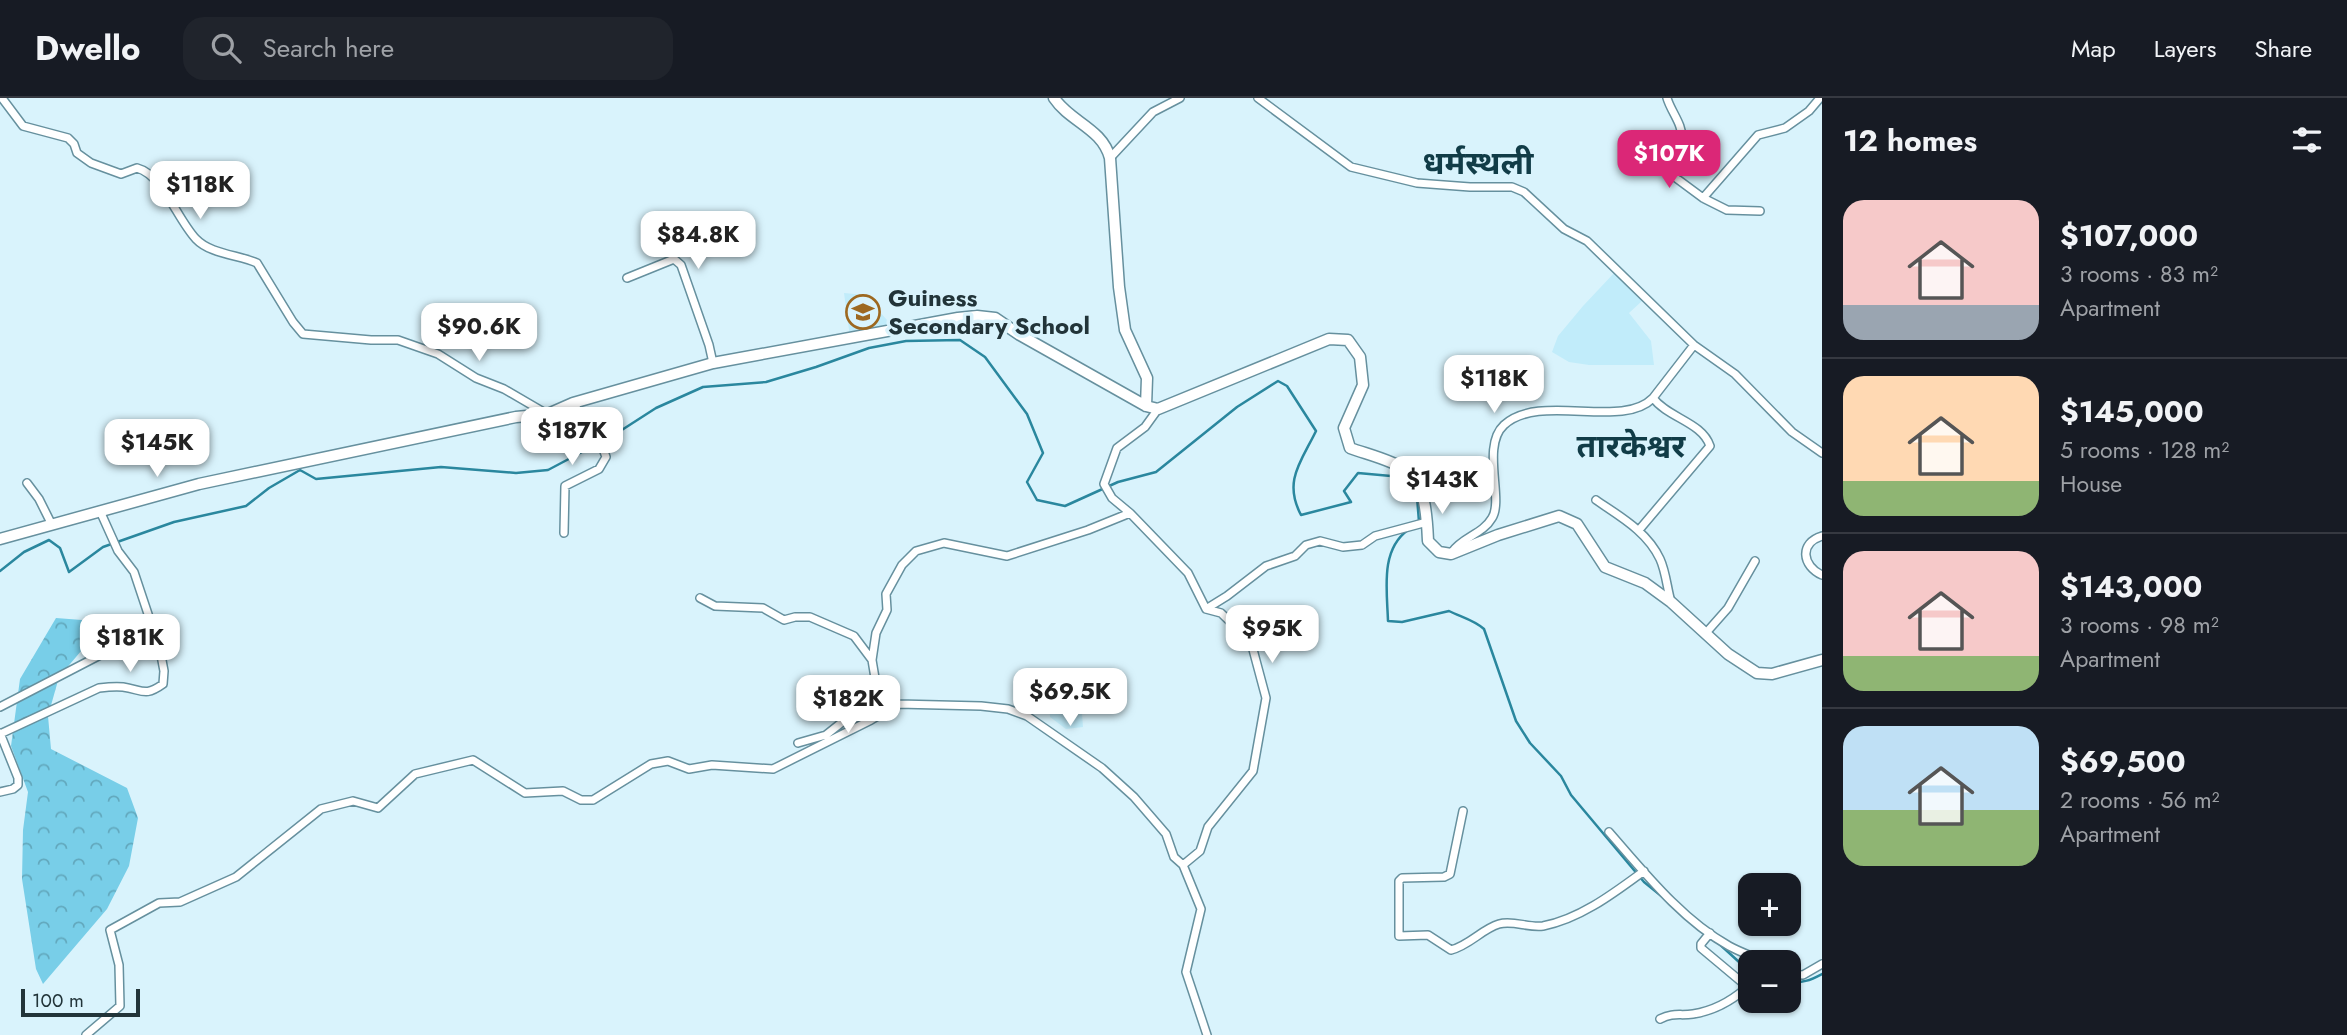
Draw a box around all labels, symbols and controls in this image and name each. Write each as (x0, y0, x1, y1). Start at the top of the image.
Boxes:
search box (183, 17, 673, 80)
text: Dwello (35, 25, 141, 72)
icon: search (207, 29, 245, 67)
text: Search here (263, 29, 394, 67)
text: Map (2071, 31, 2116, 66)
text: Layers (2154, 31, 2216, 66)
text: Share (2254, 31, 2312, 66)
text: 12 homes (1843, 119, 1977, 162)
icon: filters (2288, 121, 2326, 159)
pin: $107K (1620, 130, 1718, 190)
text: $107K (1633, 136, 1705, 170)
district label: धर्मस्थली (1422, 140, 1534, 186)
pin: $118K (151, 162, 249, 221)
text: $118K (166, 167, 234, 201)
pin: $84.8K (641, 212, 755, 271)
text: $107,000 (2060, 214, 2198, 257)
text: $84.8K (657, 217, 739, 251)
icon: home (1899, 228, 1983, 312)
text: 3 rooms · 83 m² (2060, 257, 2218, 291)
place label: Guiness Secondary School (888, 280, 1090, 343)
text: Apartment (2060, 291, 2160, 325)
school or university icon: Guiness Secondary School (844, 293, 882, 331)
pin: $90.6K (422, 303, 536, 363)
text: $90.6K (437, 309, 521, 343)
pin: $118K (1445, 356, 1543, 415)
text: $118K (1460, 361, 1528, 395)
text: $145,000 (2060, 390, 2204, 433)
icon: home (1899, 404, 1983, 488)
pin: $187K (523, 408, 621, 467)
text: $187K (537, 413, 607, 447)
pin: $145K (108, 420, 206, 479)
district label: तारकेश्वर (1577, 423, 1686, 469)
text: $145K (121, 425, 193, 459)
text: 5 rooms · 128 m² (2060, 433, 2229, 467)
pin: $143K (1393, 456, 1491, 516)
text: $143K (1406, 462, 1478, 496)
text: House (2060, 467, 2122, 501)
text: $143,000 (2060, 565, 2202, 608)
icon: home (1899, 579, 1983, 663)
pin: $95K (1231, 606, 1313, 665)
text: 3 rooms · 98 m² (2060, 608, 2219, 642)
text: $95K (1242, 611, 1302, 645)
pin: $181K (81, 614, 179, 674)
text: $181K (96, 620, 164, 654)
text: Apartment (2060, 642, 2160, 676)
pin: $69.5K (1013, 668, 1127, 728)
text: $69.5K (1029, 674, 1111, 708)
pin: $182K (799, 676, 897, 735)
text: $182K (812, 681, 884, 715)
text: $69,500 (2060, 740, 2186, 783)
icon: home (1899, 754, 1983, 838)
text: 2 rooms · 56 m² (2060, 783, 2220, 817)
text: Apartment (2060, 817, 2160, 851)
map controls (1738, 873, 1801, 1013)
button: + (1738, 873, 1801, 936)
button: − (1738, 950, 1801, 1013)
scale bar (21, 986, 140, 1018)
text: 100 m (32, 987, 84, 1014)

